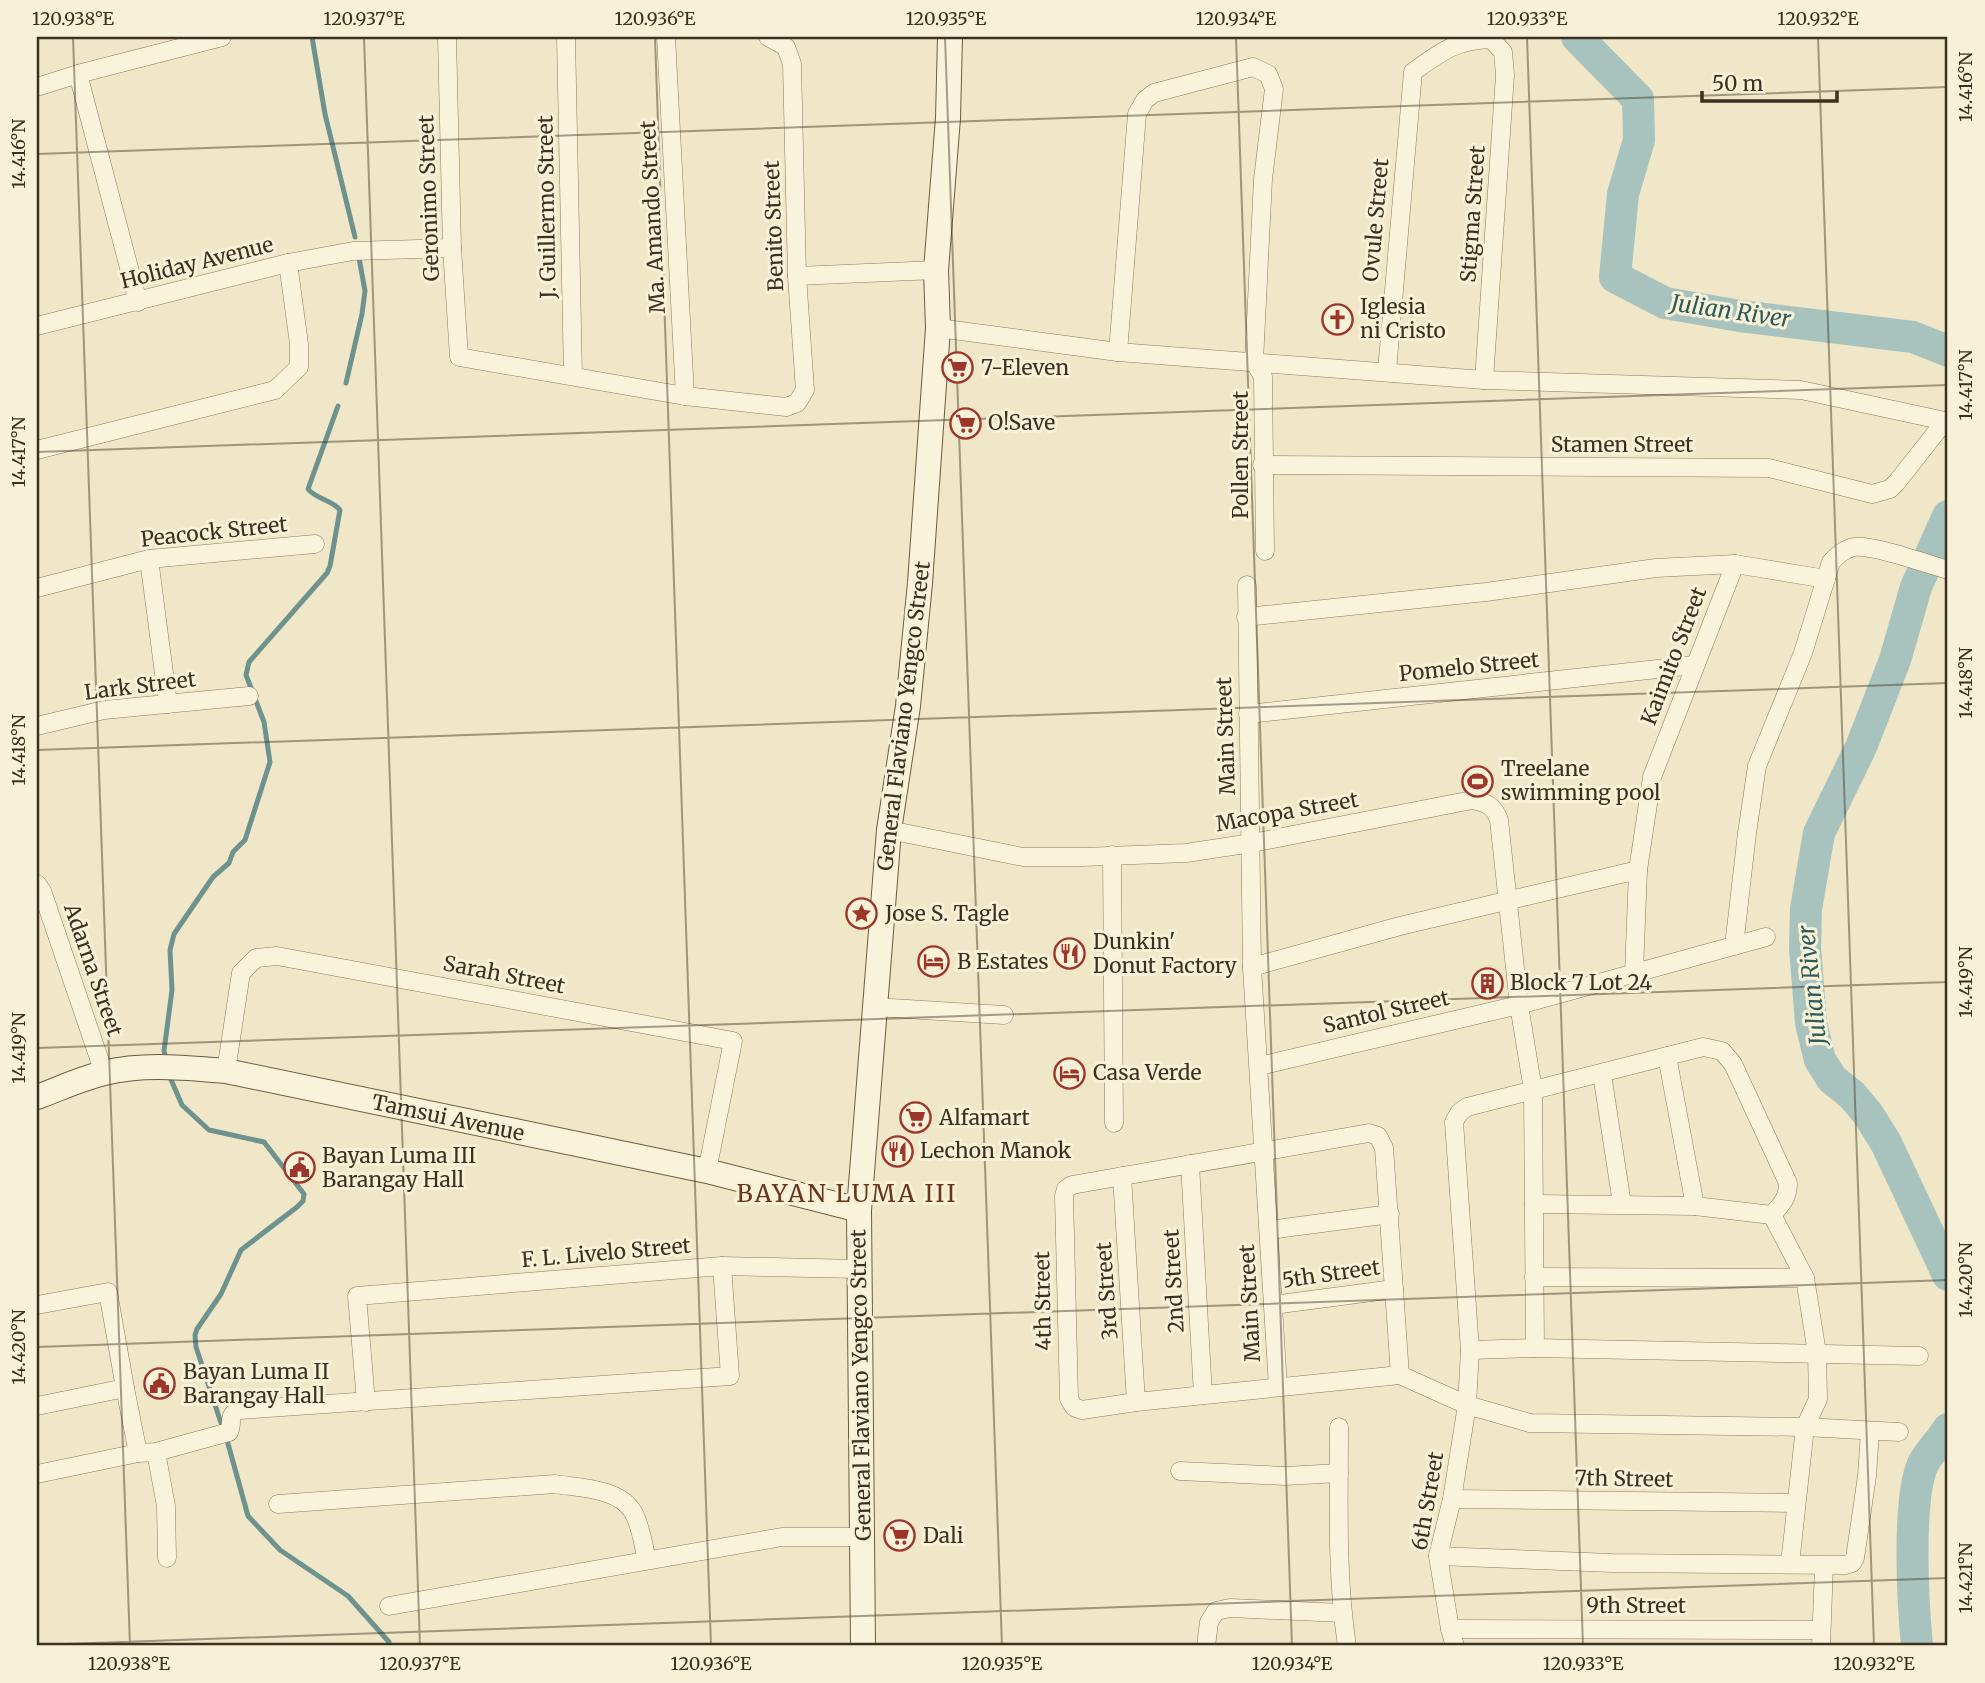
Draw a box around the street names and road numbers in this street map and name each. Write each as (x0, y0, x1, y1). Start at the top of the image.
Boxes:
street label: Geronimo Street (412, 114, 445, 282)
street label: J. Guillermo Street (531, 115, 562, 300)
street label: Ma. Amando Street (634, 120, 671, 314)
street label: Stigma Street (1454, 144, 1491, 283)
street label: Ovule Street (1357, 157, 1394, 283)
street label: Benito Street (758, 160, 789, 292)
street label: Holiday Avenue (118, 230, 276, 295)
street label: Pollen Street (1227, 391, 1254, 519)
street label: Stamen Street (1551, 431, 1693, 458)
street label: Peacock Street (139, 510, 289, 553)
street label: General Flaviano Yengco Street (871, 560, 936, 872)
street label: Kaimito Street (1635, 583, 1712, 729)
street label: Pomelo Street (1397, 646, 1540, 687)
street label: Lark Street (83, 665, 197, 706)
street label: Main Street (1210, 677, 1241, 795)
street label: Macopa Street (1214, 786, 1360, 837)
street label: Adarna Street (58, 899, 129, 1040)
street label: Sarah Street (441, 949, 567, 1000)
street label: Santol Street (1320, 984, 1452, 1039)
street label: Tamsui Avenue (369, 1088, 527, 1147)
street label: 2nd Street (1157, 1228, 1190, 1334)
street label: General Flaviano Yengco Street (844, 1229, 877, 1541)
street label: F. L. Livelo Street (520, 1232, 692, 1273)
street label: 3rd Street (1090, 1241, 1123, 1341)
street label: Main Street (1233, 1243, 1266, 1363)
street label: 4th Street (1028, 1251, 1057, 1351)
street label: 5th Street (1280, 1253, 1382, 1294)
street label: 6th Street (1406, 1450, 1449, 1552)
street label: 7th Street (1574, 1464, 1674, 1493)
street label: 9th Street (1586, 1592, 1686, 1619)

